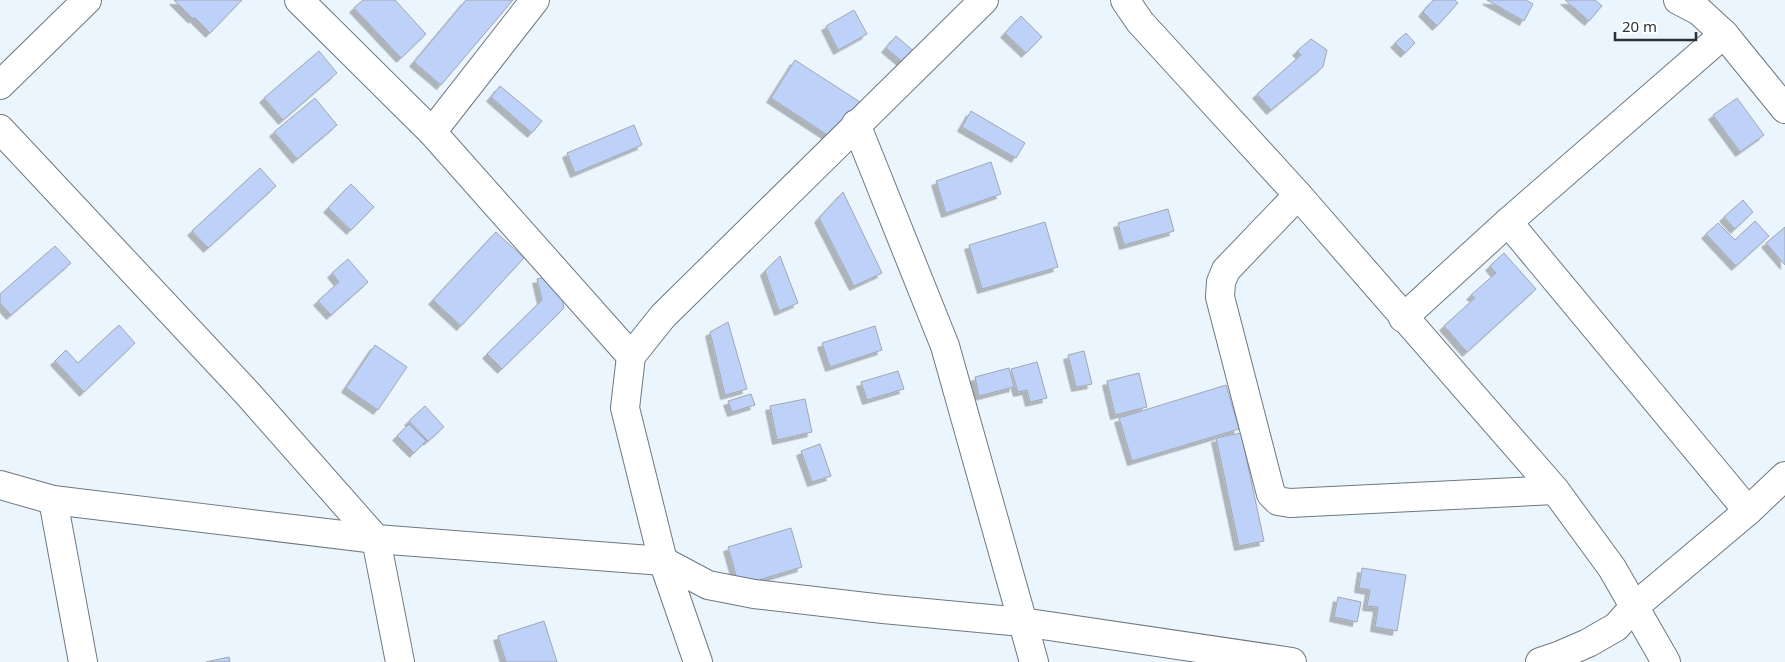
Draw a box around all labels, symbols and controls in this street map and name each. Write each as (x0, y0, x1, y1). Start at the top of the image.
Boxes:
scale bar (1615, 10, 1696, 42)
text: 20 m (1622, 16, 1657, 36)

